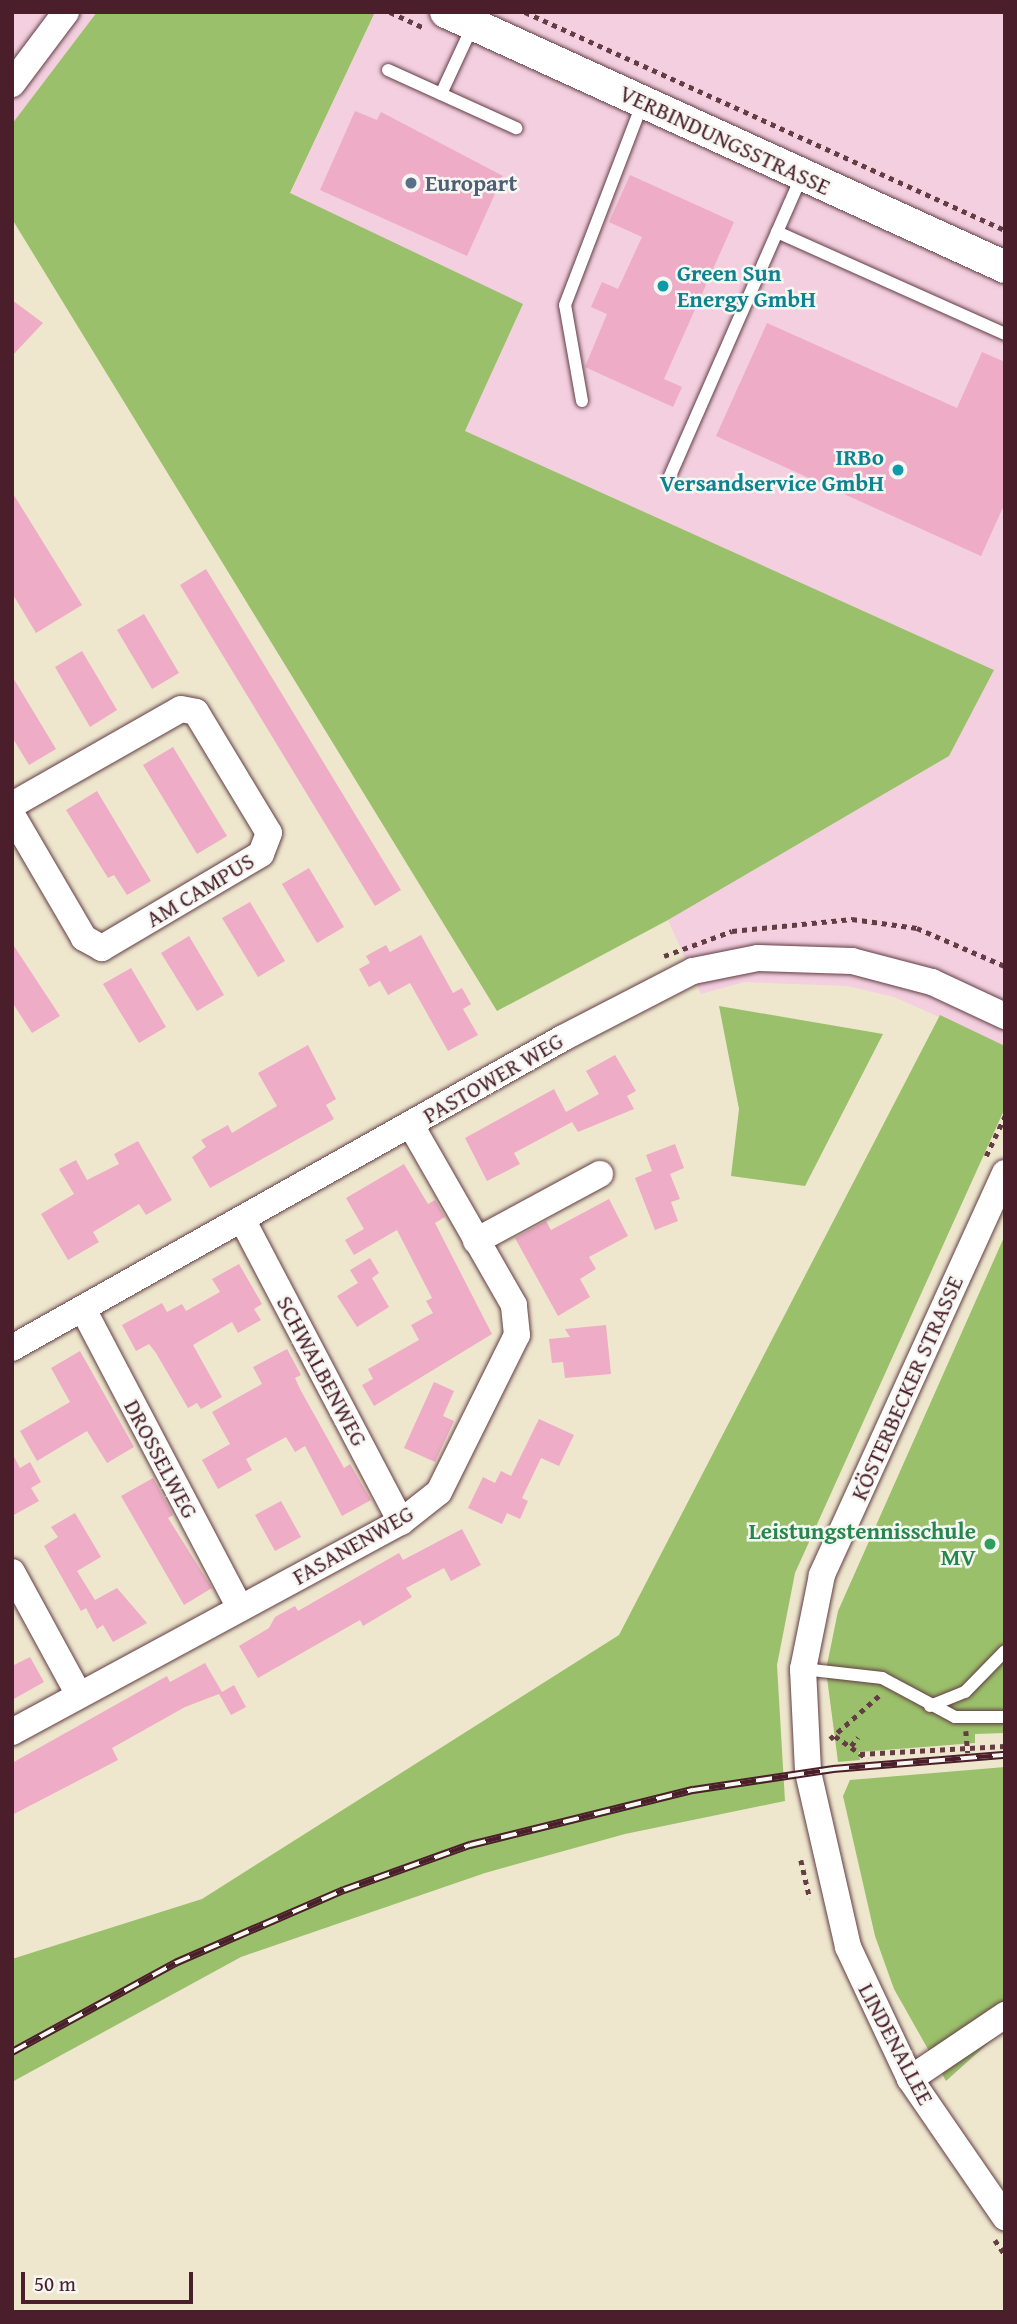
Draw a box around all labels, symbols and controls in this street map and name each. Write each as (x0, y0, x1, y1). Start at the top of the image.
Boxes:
street label: VERBINDUNGSSTRASSE (615, 79, 835, 201)
place label: Europart (425, 169, 517, 197)
marker: Europart (403, 175, 419, 191)
place label: Green Sun Energy GmbH (677, 259, 816, 313)
marker: Green Sun Energy GmbH (655, 278, 671, 294)
place label: IRBo Versandservice GmbH (660, 443, 884, 497)
marker: IRBo Versandservice GmbH (890, 462, 906, 478)
street label: AM CAMPUS (141, 847, 259, 933)
street label: PASTOWER WEG (418, 1027, 568, 1129)
street label: KÖSTERBECKER STRASSE (845, 1272, 969, 1504)
street label: SCHWALBENWEG (271, 1291, 373, 1451)
street label: DROSSELWEG (118, 1395, 204, 1523)
street label: FASANENWEG (288, 1499, 418, 1591)
place label: Leistungstennisschule MV (749, 1517, 976, 1571)
marker: Leistungstennisschule MV (982, 1536, 998, 1552)
street label: LINDENALLEE (852, 1979, 940, 2109)
scale bar (24, 2258, 196, 2302)
text: 50 m (34, 2268, 76, 2299)

